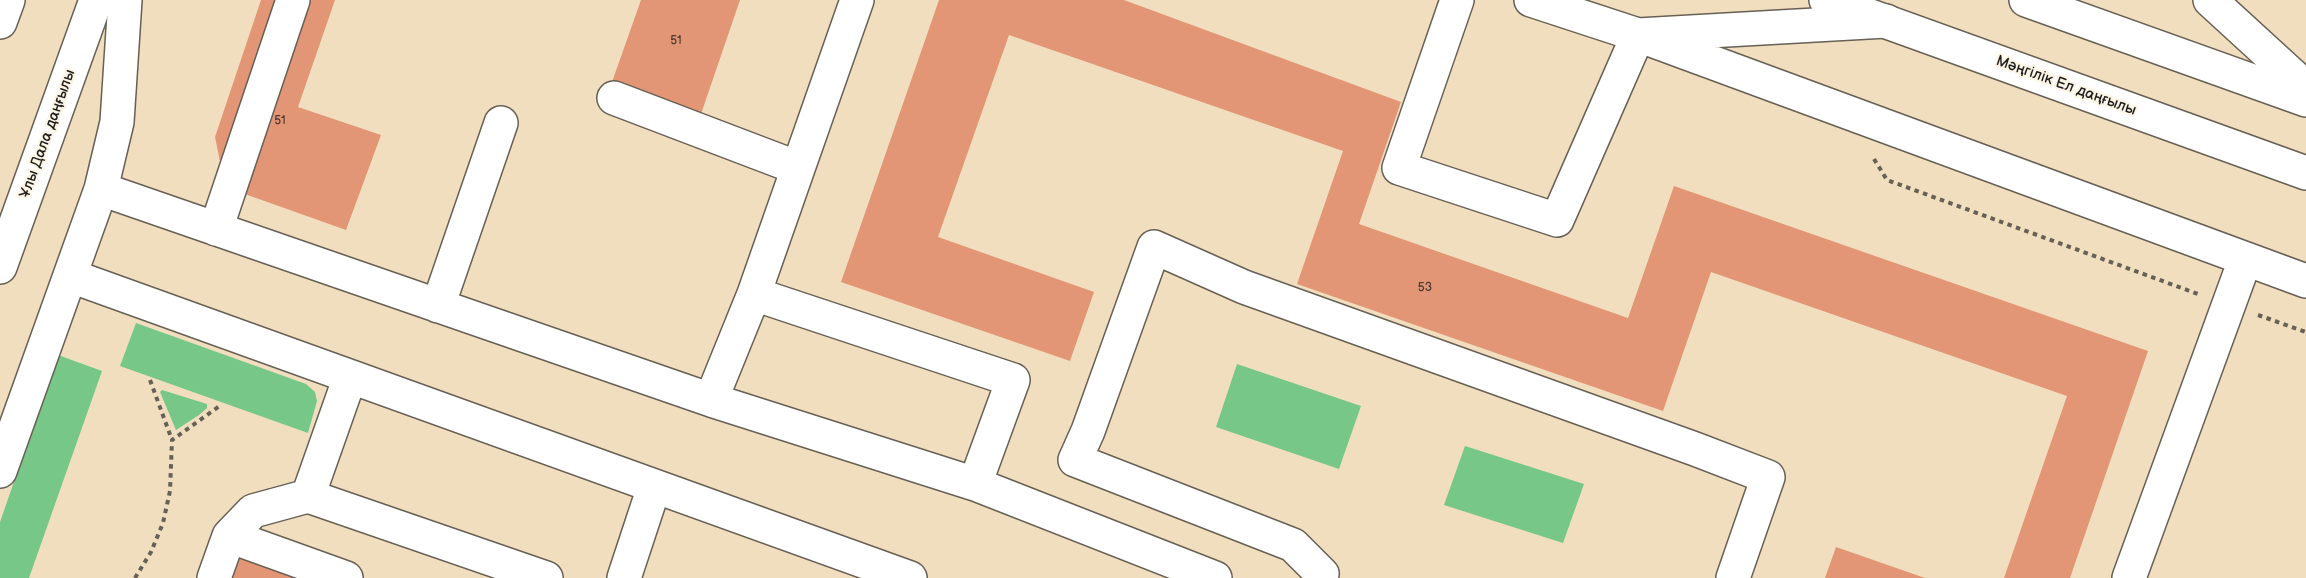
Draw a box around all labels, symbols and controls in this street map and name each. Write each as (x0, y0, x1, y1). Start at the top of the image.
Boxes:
house number: 51 (670, 34, 682, 48)
street label: Мәңгілік Ел даңғылы (1993, 52, 2139, 120)
street label: Ұлы Дала даңғылы (16, 67, 80, 201)
house number: 51 (274, 114, 286, 128)
house number: 53 (1418, 281, 1432, 295)

